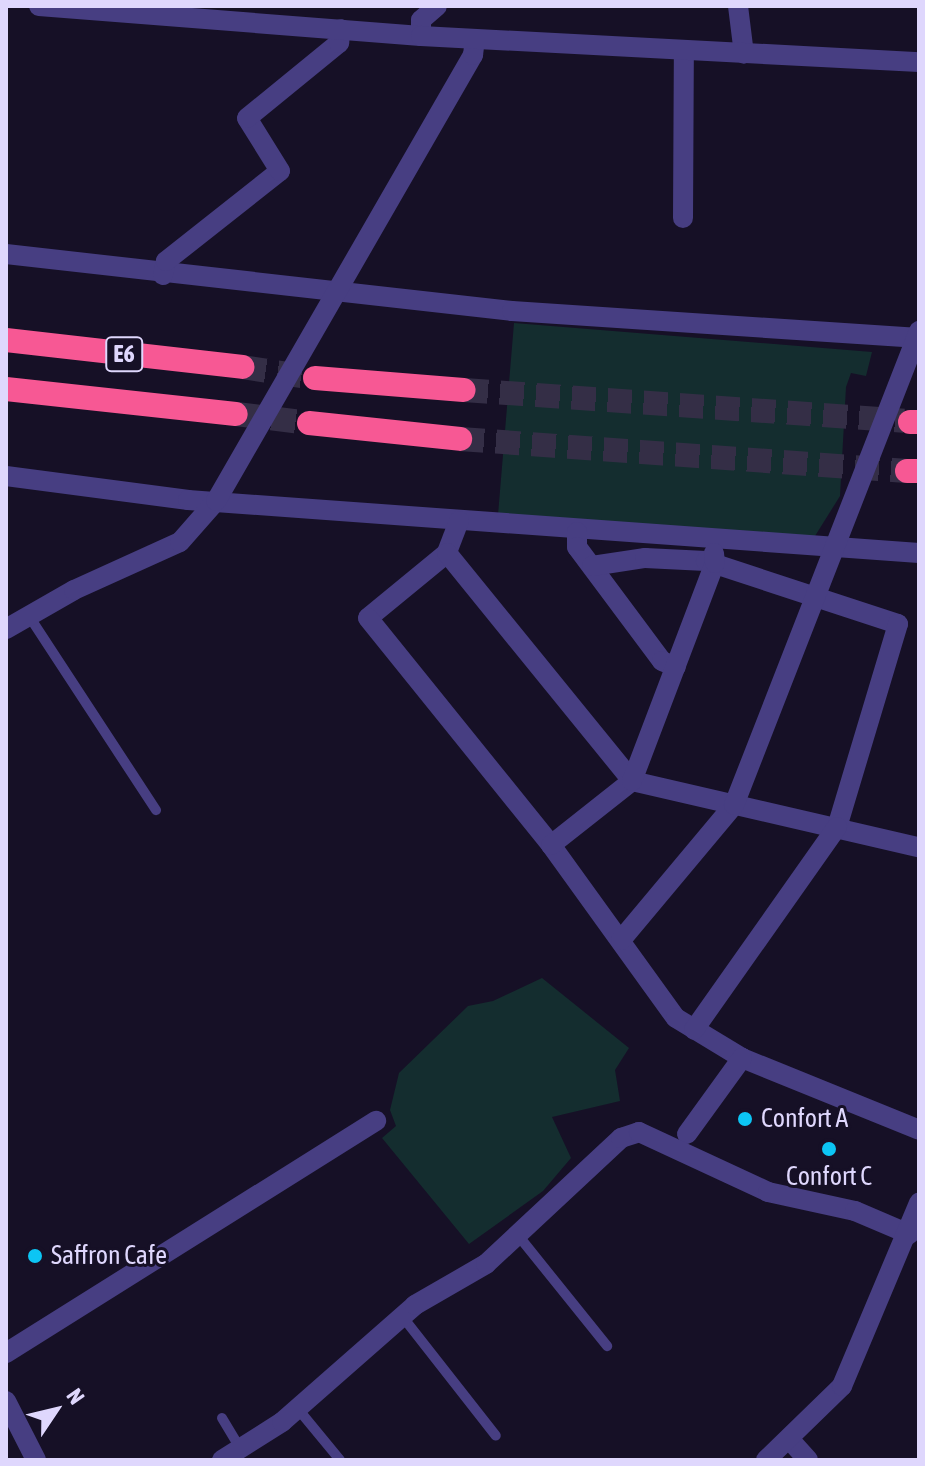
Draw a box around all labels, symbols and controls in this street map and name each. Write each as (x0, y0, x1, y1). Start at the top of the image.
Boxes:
road number: E6 (104, 334, 144, 374)
place label: Confort A (761, 1103, 848, 1135)
marker: Confort A (736, 1110, 754, 1128)
marker: Confort C (820, 1140, 838, 1158)
place label: Confort C (786, 1161, 872, 1193)
place label: Saffron Cafe (51, 1240, 167, 1272)
marker: Saffron Cafe (26, 1247, 44, 1265)
north arrow (16, 1370, 96, 1450)
text: N (61, 1383, 90, 1409)

